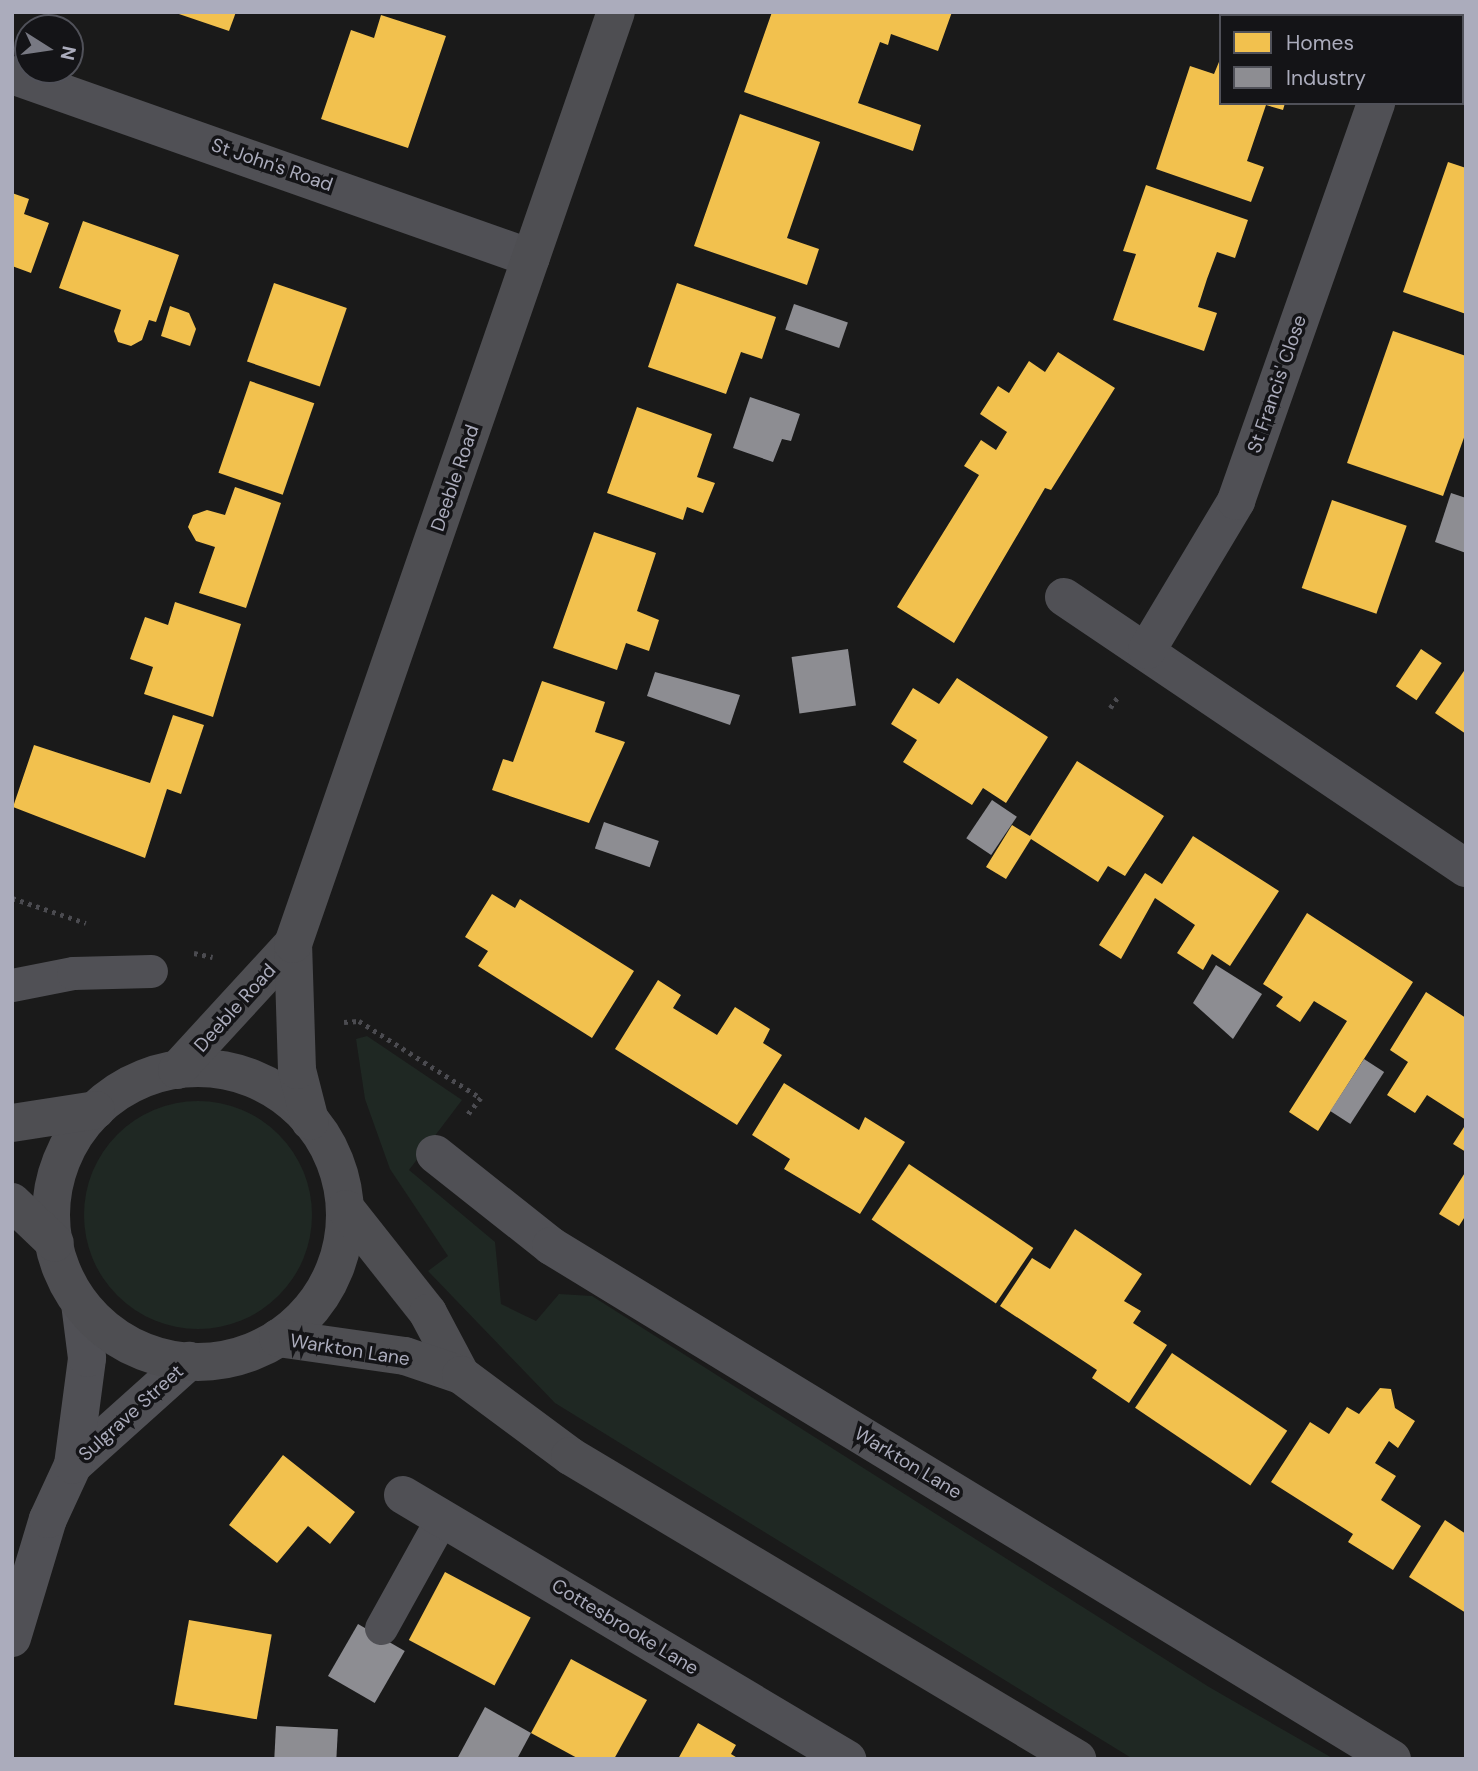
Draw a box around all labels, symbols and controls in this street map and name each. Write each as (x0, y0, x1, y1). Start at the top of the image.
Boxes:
north arrow (14, 14, 84, 84)
legend (1219, 14, 1464, 105)
text: Homes (1286, 29, 1354, 57)
text: N (54, 44, 82, 62)
text: Industry (1286, 64, 1366, 92)
street label: St John's Road (208, 134, 336, 196)
street label: St Francis' Close (1243, 312, 1311, 456)
street label: Deeble Road (426, 422, 484, 534)
street label: Deeble Road (189, 959, 281, 1057)
street label: Warkton Lane (289, 1329, 411, 1371)
street label: Sulgrave Street (74, 1360, 188, 1466)
street label: Warkton Lane (850, 1422, 966, 1504)
street label: Cottesbrooke Lane (547, 1574, 703, 1680)

